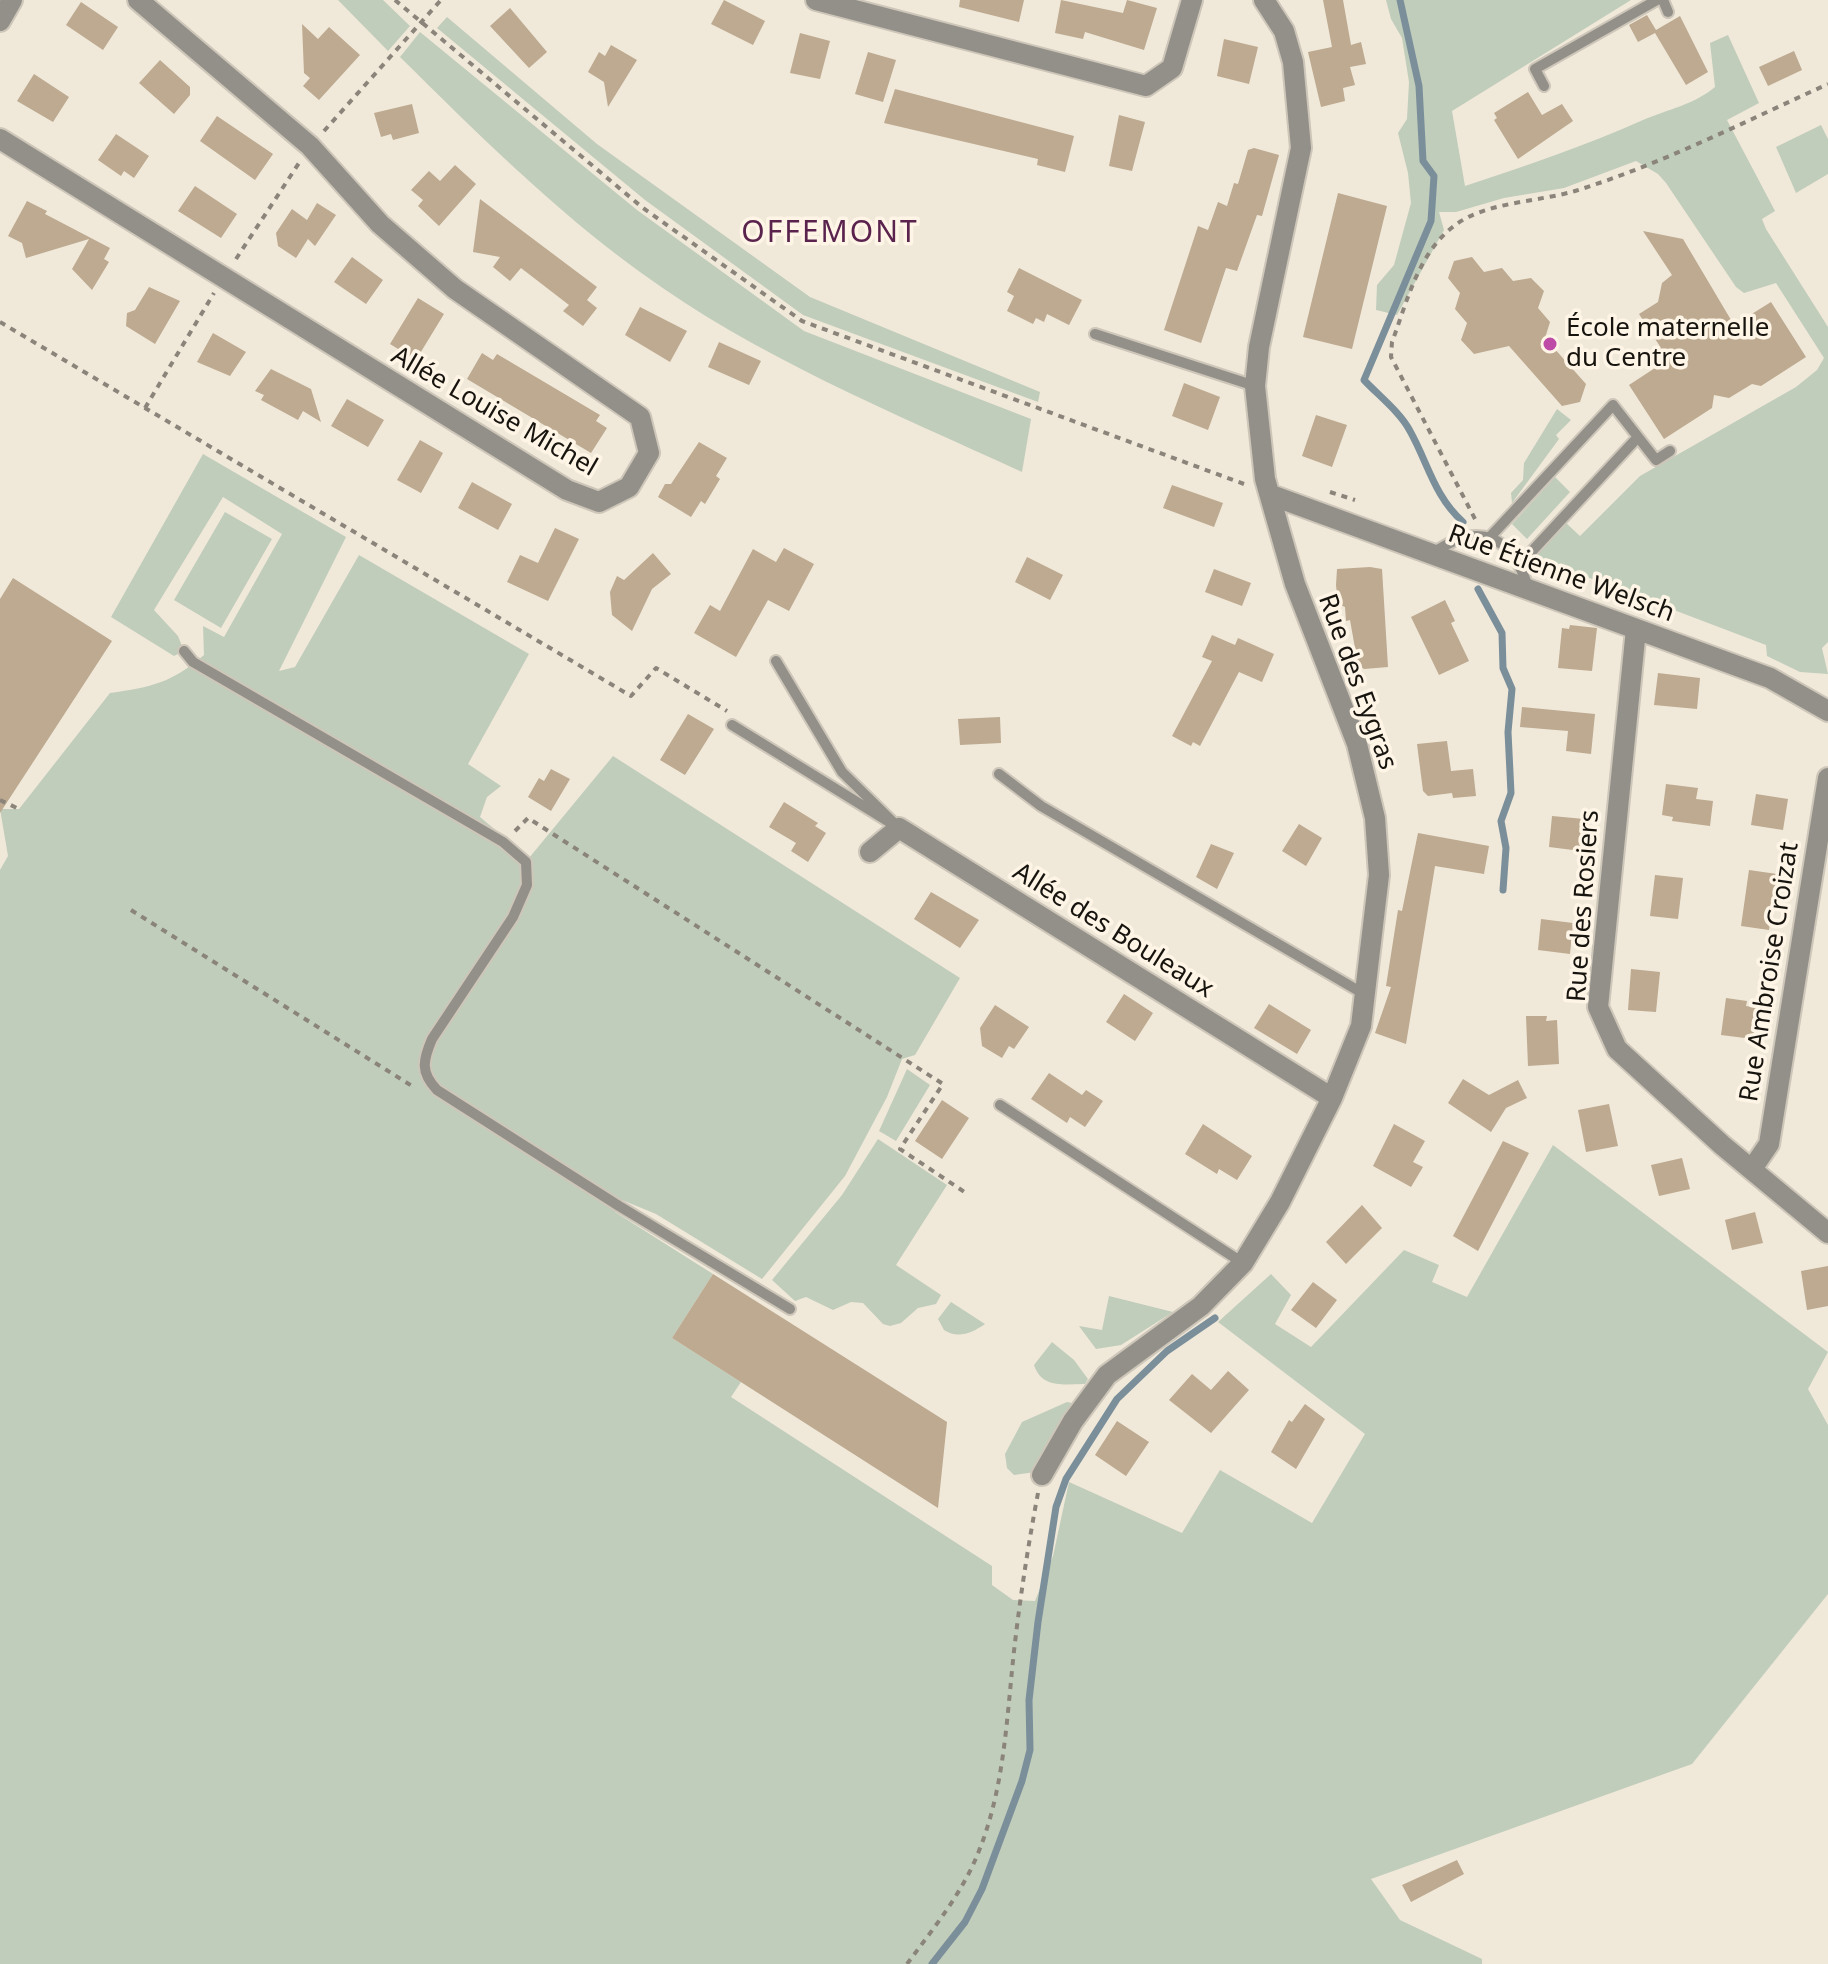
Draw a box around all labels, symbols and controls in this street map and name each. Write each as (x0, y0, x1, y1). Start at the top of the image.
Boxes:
district label: OFFEMONT (741, 215, 919, 251)
place label: École maternelle du Centre (1566, 313, 1769, 374)
marker: École maternelle du Centre (1541, 335, 1559, 353)
street label: Allée Louise Michel (386, 340, 602, 484)
street label: Rue Étienne Welsch (1444, 519, 1678, 629)
street label: Rue des Eygras (1311, 590, 1403, 774)
street label: Rue des Rosiers (1562, 809, 1606, 1003)
street label: Rue Ambroise Croizat (1734, 840, 1806, 1104)
street label: Allée des Bouleaux (1007, 857, 1219, 1005)

